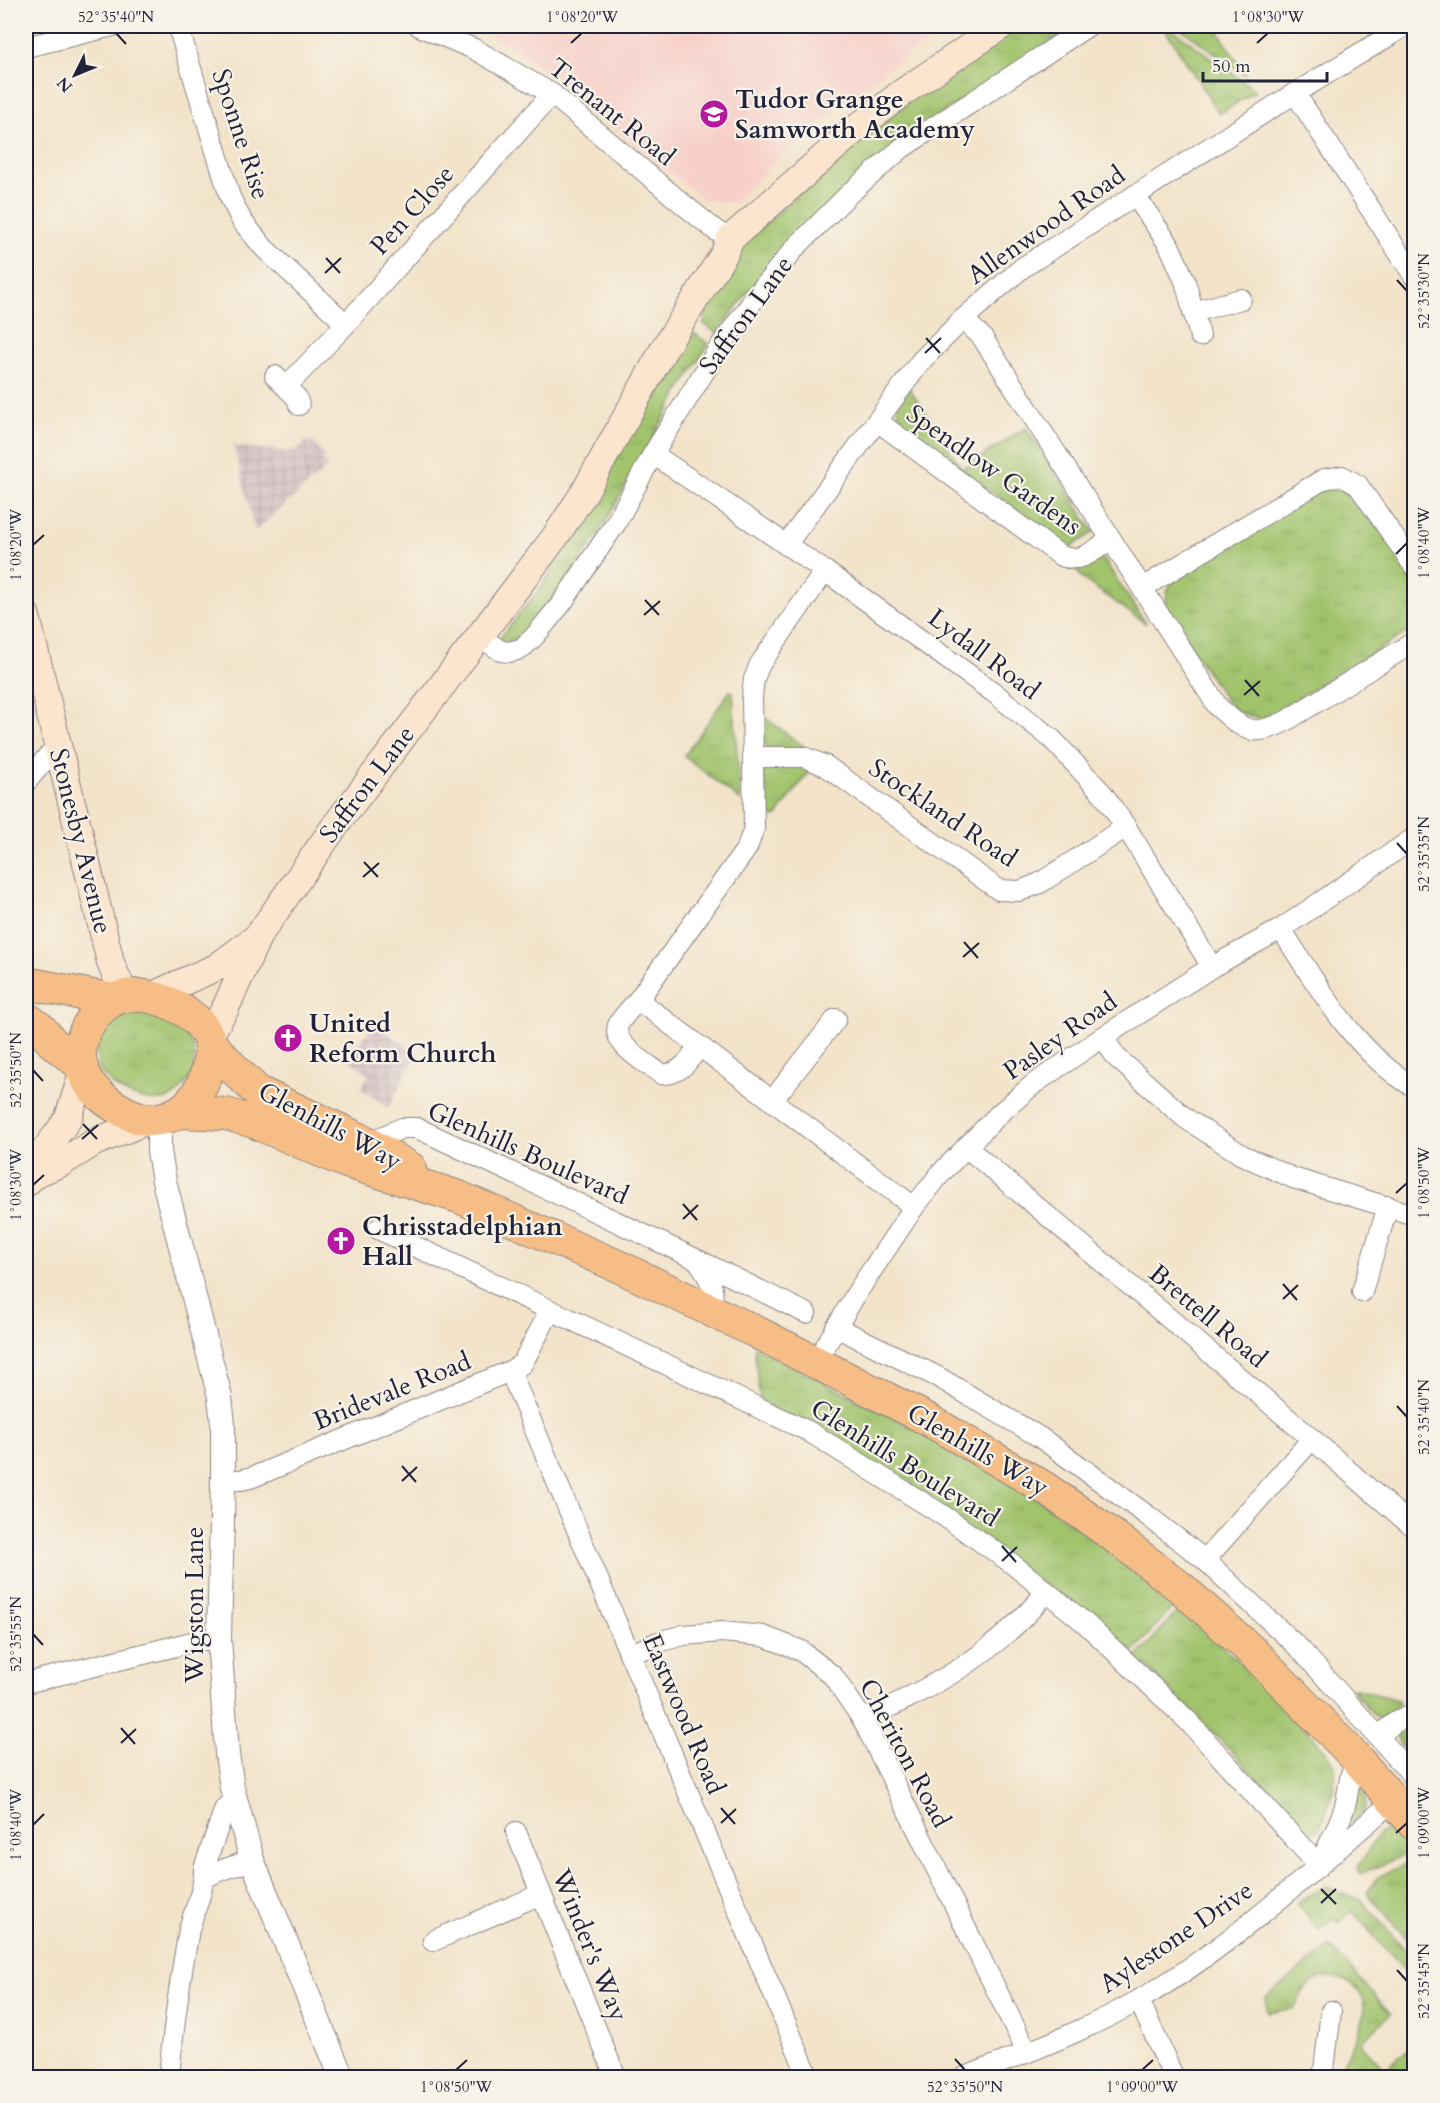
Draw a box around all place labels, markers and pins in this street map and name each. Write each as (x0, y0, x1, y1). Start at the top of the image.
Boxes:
place label: Tudor Grange Samworth Academy (735, 82, 975, 147)
school or university icon: Tudor Grange Samworth Academy (698, 98, 730, 130)
place label: United Reform Church (309, 1006, 497, 1071)
church icon: United Reform Church (272, 1022, 304, 1054)
place label: Chrisstadelphian Hall (362, 1209, 563, 1274)
church icon: Chrisstadelphian Hall (325, 1225, 357, 1257)

